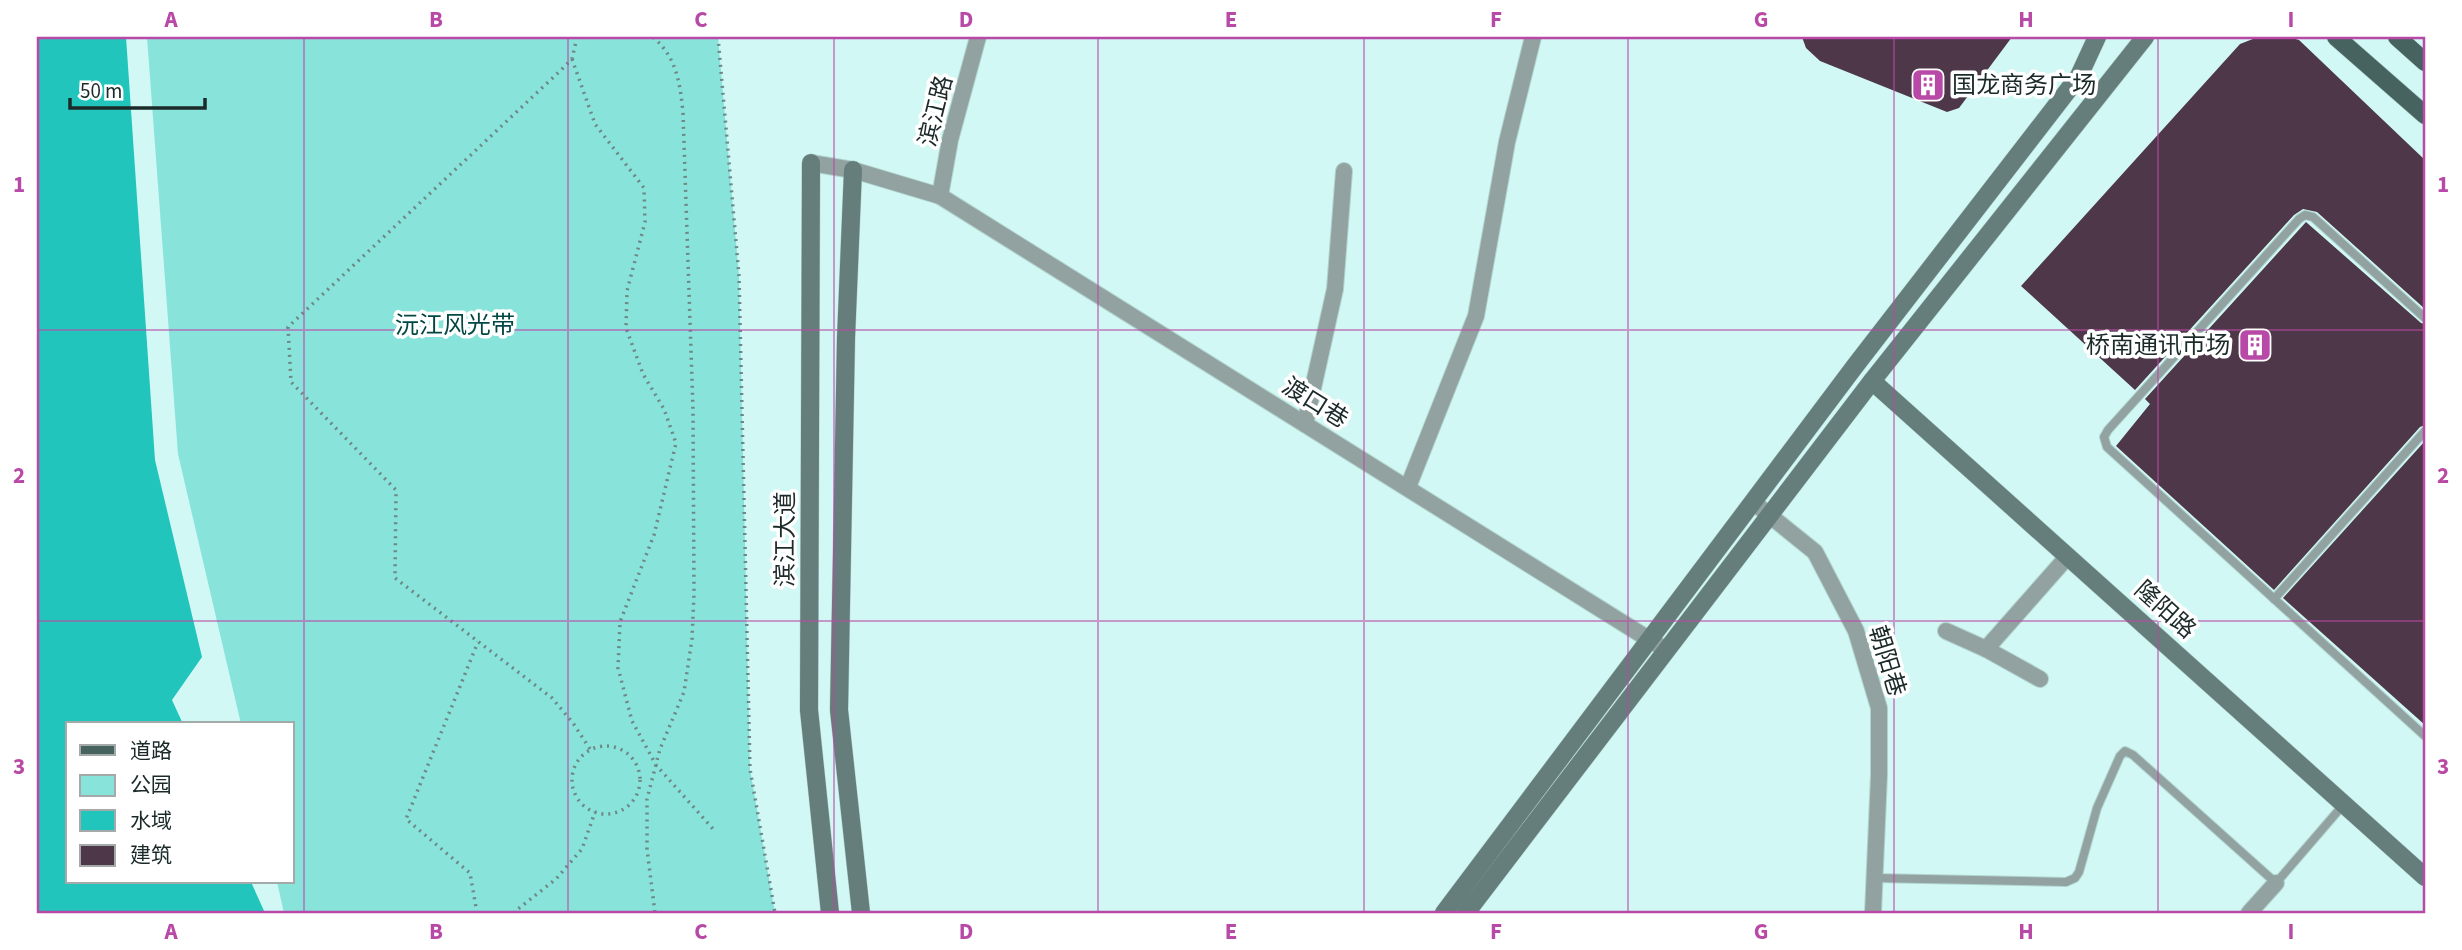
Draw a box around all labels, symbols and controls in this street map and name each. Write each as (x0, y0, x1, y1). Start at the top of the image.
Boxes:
text: A (163, 3, 178, 36)
text: B (429, 3, 443, 36)
text: C (694, 3, 708, 36)
text: D (959, 3, 973, 36)
text: E (1225, 3, 1237, 36)
text: F (1490, 3, 1502, 36)
text: G (1754, 3, 1768, 36)
text: H (2018, 3, 2034, 36)
text: I (2288, 3, 2294, 36)
scale bar (70, 66, 205, 110)
building icon: 国龙商务广场 (1909, 66, 1947, 104)
place label: 国龙商务广场 (1952, 68, 2096, 103)
street label: 滨江路 (910, 72, 962, 150)
text: 50 m (80, 76, 122, 106)
text: 1 (13, 168, 25, 201)
text: 1 (2437, 168, 2449, 201)
park label: 沅江风光带 (395, 308, 515, 343)
building icon: 桥南通讯市场 (2236, 326, 2274, 364)
place label: 桥南通讯市场 (2086, 328, 2230, 363)
street label: 渡口巷 (1275, 369, 1355, 437)
text: 2 (13, 459, 25, 492)
text: 2 (2437, 459, 2449, 492)
street label: 滨江大道 (768, 491, 803, 587)
street label: 隆阳路 (2127, 573, 2203, 647)
street label: 朝阳巷 (1860, 621, 1914, 701)
legend (66, 722, 294, 884)
text: 道路 (130, 736, 172, 766)
text: 3 (13, 750, 25, 783)
text: 3 (2437, 750, 2449, 783)
text: 公园 (130, 770, 172, 800)
text: 水域 (130, 806, 172, 836)
text: 建筑 (130, 840, 172, 870)
text: A (163, 915, 178, 948)
text: B (429, 915, 443, 948)
text: C (694, 915, 708, 948)
text: D (959, 915, 973, 948)
text: E (1225, 915, 1237, 948)
text: F (1490, 915, 1502, 948)
text: G (1754, 915, 1768, 948)
text: H (2018, 915, 2034, 948)
text: I (2288, 915, 2294, 948)

